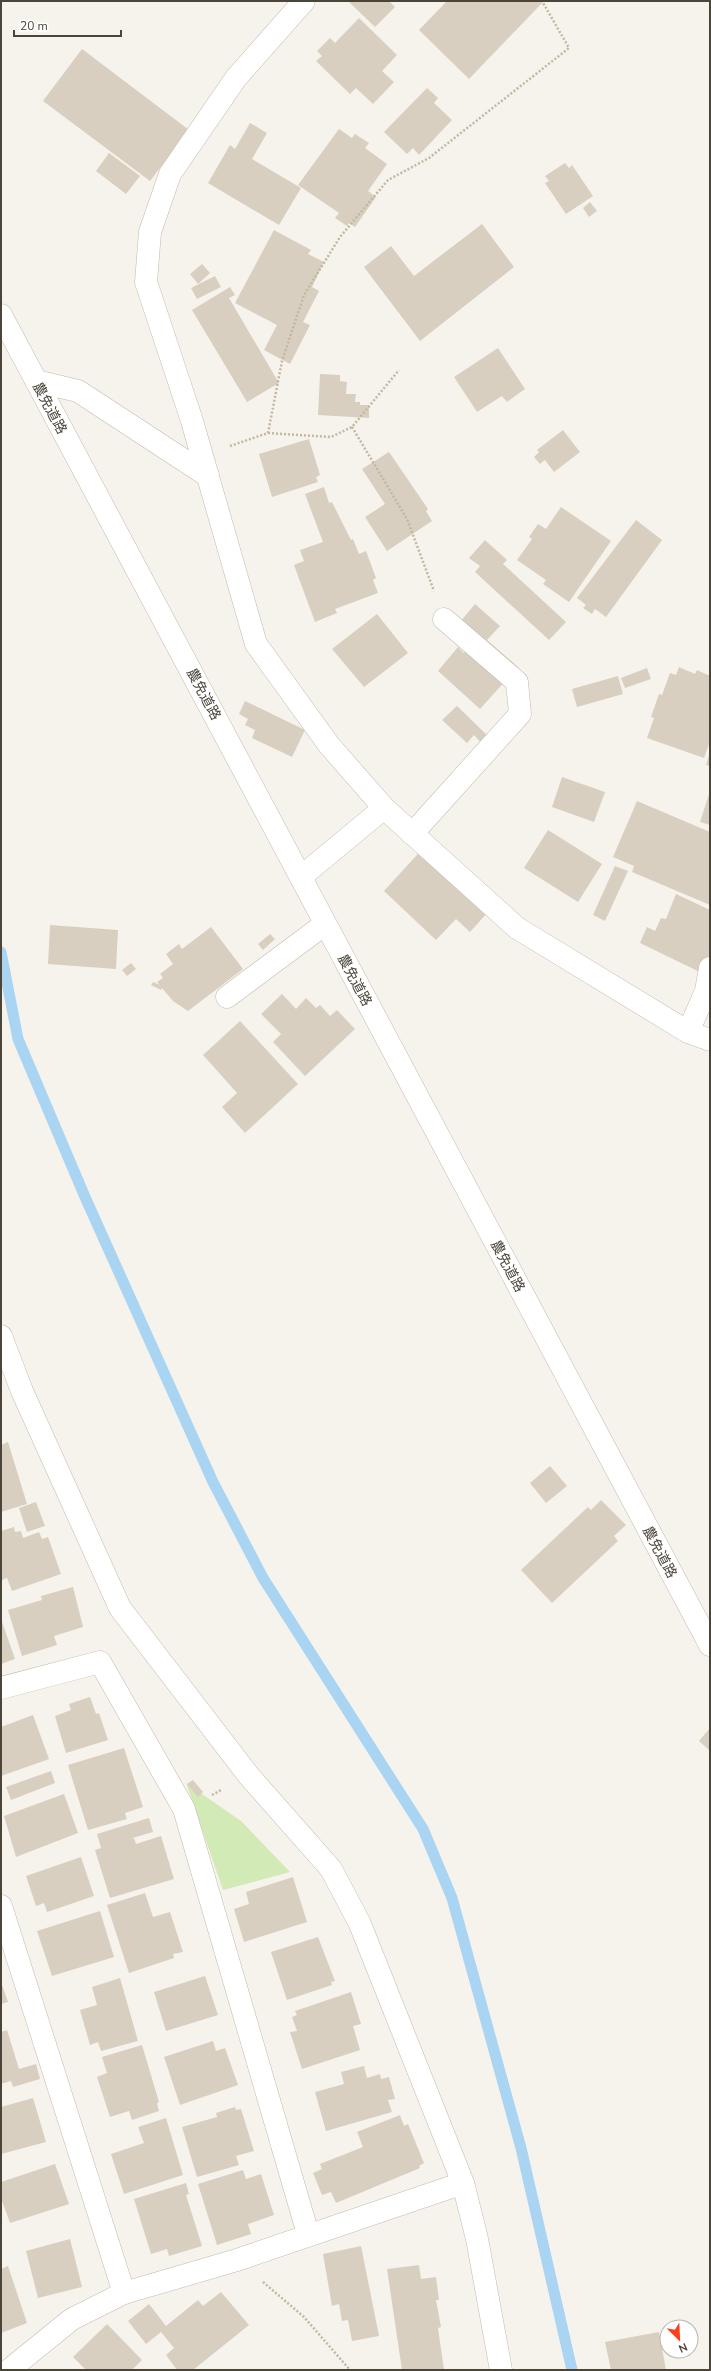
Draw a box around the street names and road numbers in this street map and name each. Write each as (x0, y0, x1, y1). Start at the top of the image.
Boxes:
street label: 農免道路 (28, 379, 71, 437)
street label: 農免道路 (182, 665, 225, 723)
street label: 農免道路 (333, 951, 376, 1009)
street label: 農免道路 (486, 1237, 529, 1295)
street label: 農免道路 (638, 1523, 681, 1581)

